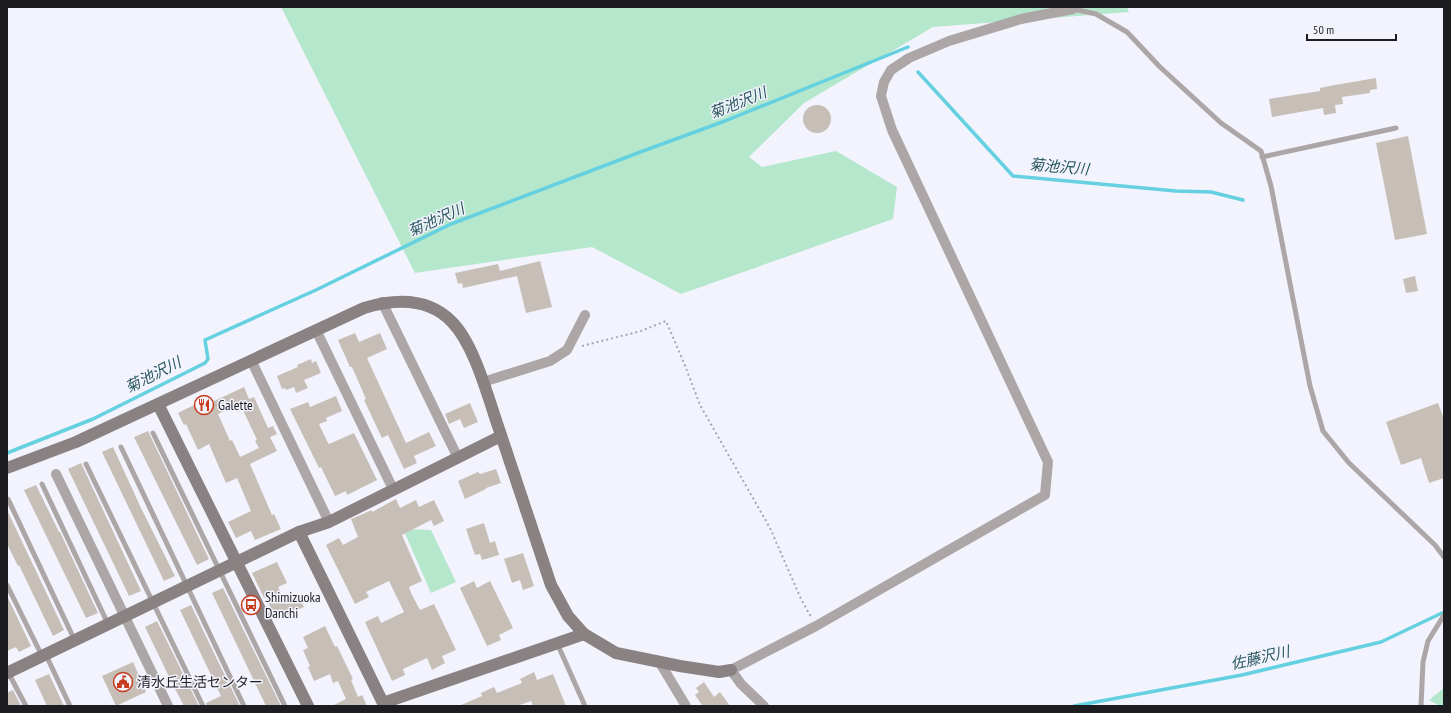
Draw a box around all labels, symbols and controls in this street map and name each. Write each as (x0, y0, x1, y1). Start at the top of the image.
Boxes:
scale bar (1307, 16, 1396, 42)
text: 50 m (1313, 22, 1334, 37)
water label: 菊池沢川 (706, 82, 771, 123)
water label: 菊池沢川 (1028, 154, 1092, 179)
water label: 菊池沢川 (405, 198, 469, 240)
water label: 菊池沢川 (122, 352, 186, 397)
restaurant icon: Galette (193, 394, 215, 416)
place label: Galette (218, 396, 253, 414)
place label: Shimizuoka Danchi (265, 588, 321, 622)
bus stop icon: Shimizuoka Danchi (240, 594, 262, 616)
water label: 佐藤沢川 (1229, 641, 1293, 674)
public building icon: 清水丘生活センター (112, 671, 134, 693)
place label: 清水丘生活センター (137, 673, 263, 691)

